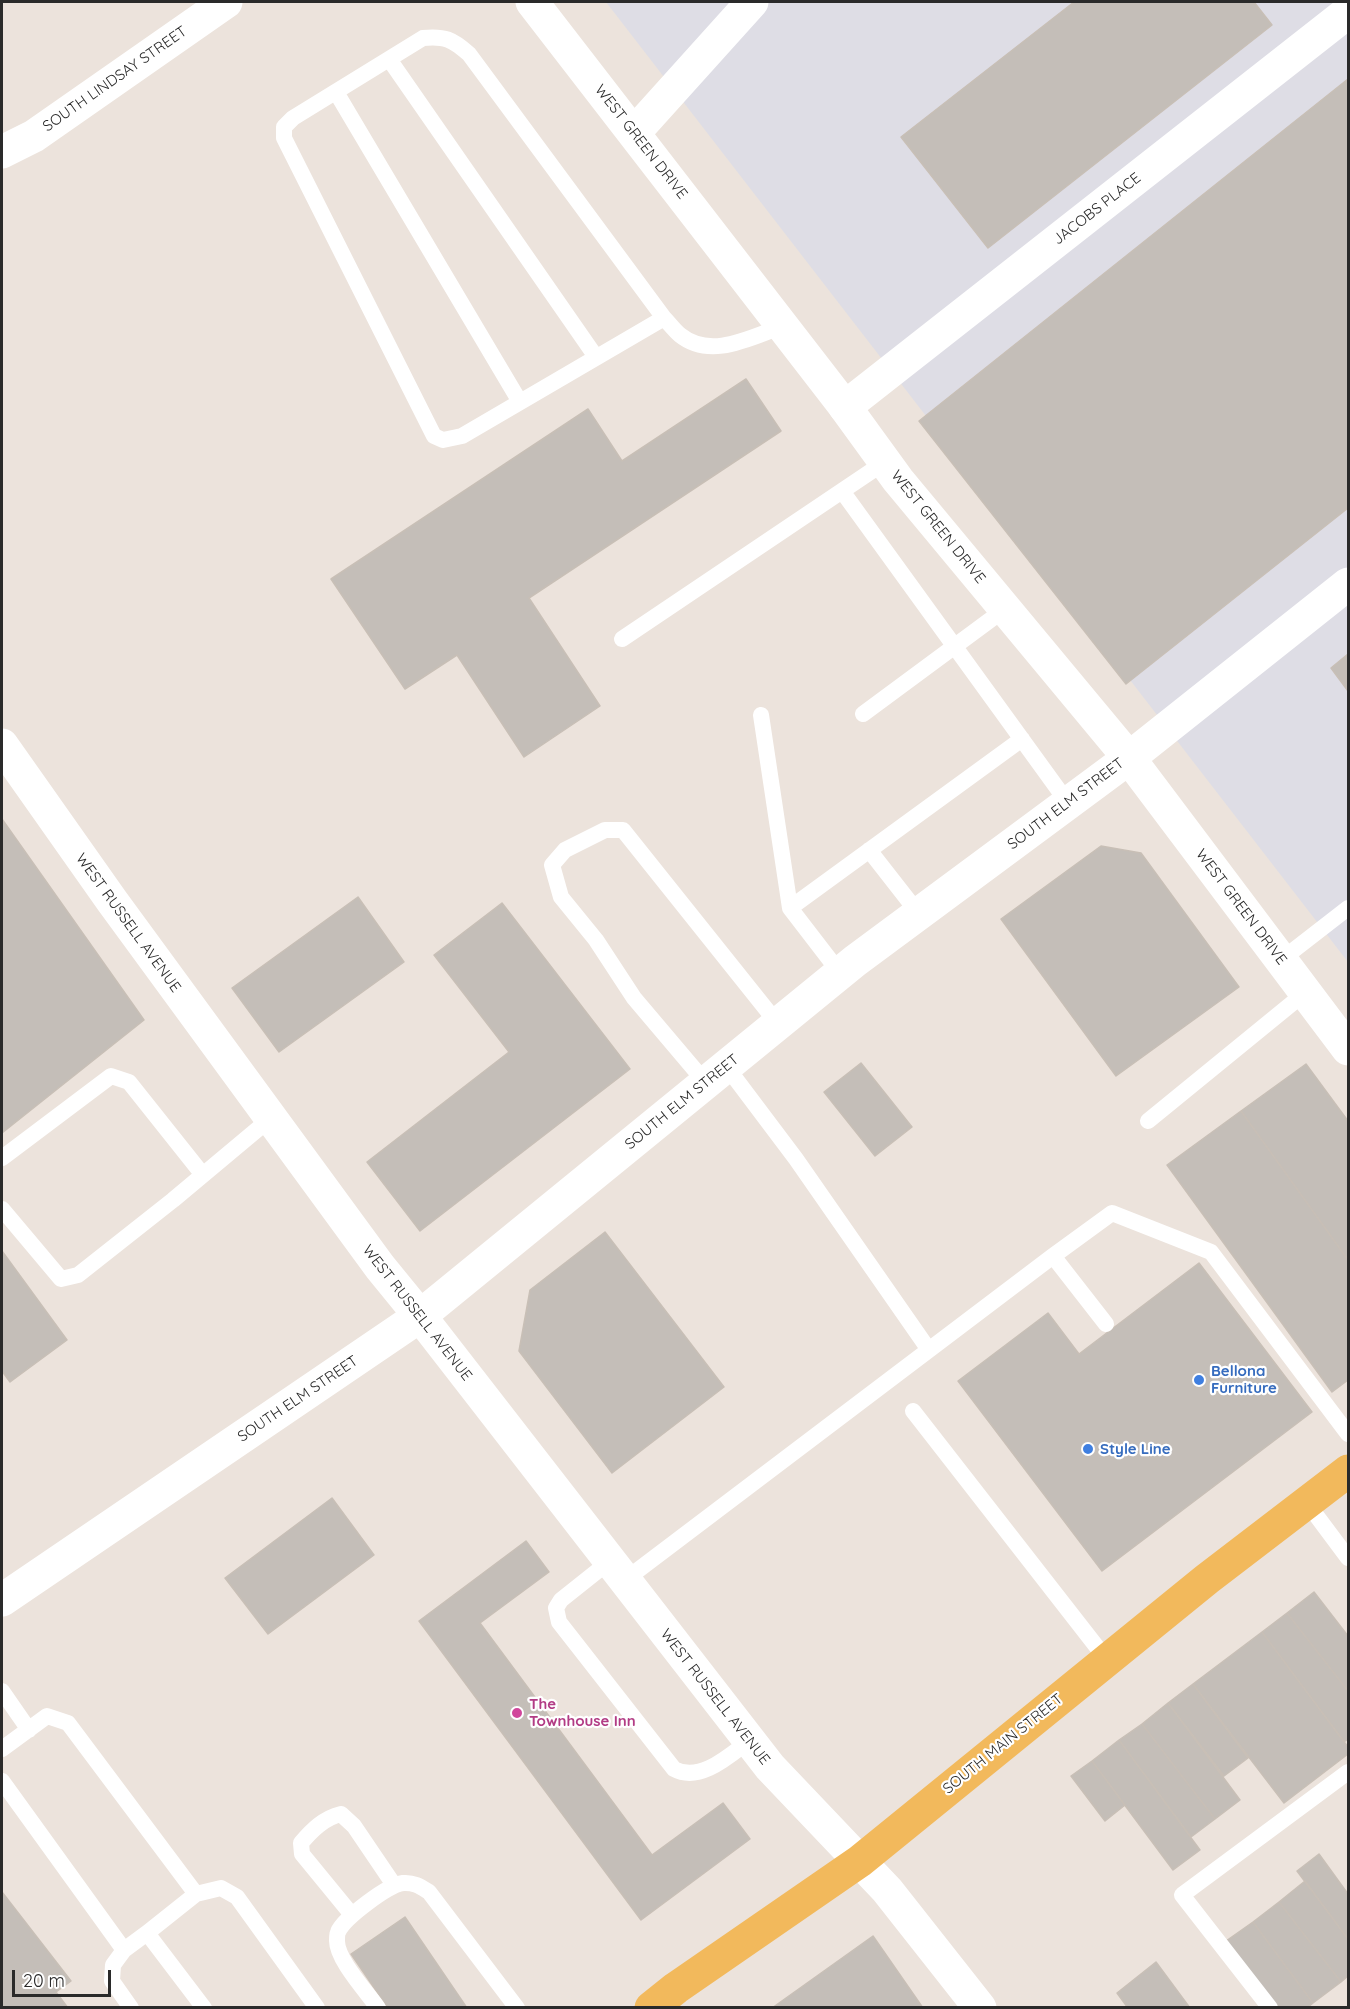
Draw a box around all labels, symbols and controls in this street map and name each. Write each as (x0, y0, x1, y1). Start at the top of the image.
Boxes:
street label: SOUTH LINDSAY STREET (40, 22, 190, 136)
street label: WEST GREEN DRIVE (591, 81, 691, 203)
street label: JACOBS PLACE (1050, 169, 1144, 249)
street label: WEST GREEN DRIVE (887, 467, 989, 587)
street label: SOUTH ELM STREET (1004, 754, 1128, 854)
street label: WEST GREEN DRIVE (1192, 846, 1290, 968)
street label: WEST RUSSELL AVENUE (71, 850, 185, 996)
street label: SOUTH ELM STREET (621, 1051, 743, 1153)
street label: WEST RUSSELL AVENUE (358, 1241, 476, 1385)
street label: SOUTH ELM STREET (234, 1352, 362, 1446)
place label: Bellona Furniture (1211, 1362, 1277, 1397)
marker: Bellona Furniture (1192, 1373, 1206, 1387)
place label: Style Line (1100, 1440, 1171, 1458)
marker: Style Line (1081, 1442, 1095, 1456)
street label: WEST RUSSELL AVENUE (656, 1625, 774, 1769)
street label: SOUTH MAIN STREET (939, 1690, 1067, 1798)
place label: The Townhouse Inn (529, 1695, 636, 1730)
marker: The Townhouse Inn (510, 1706, 524, 1720)
scale bar (15, 1958, 114, 1996)
text: 20 m (23, 1969, 65, 1992)

